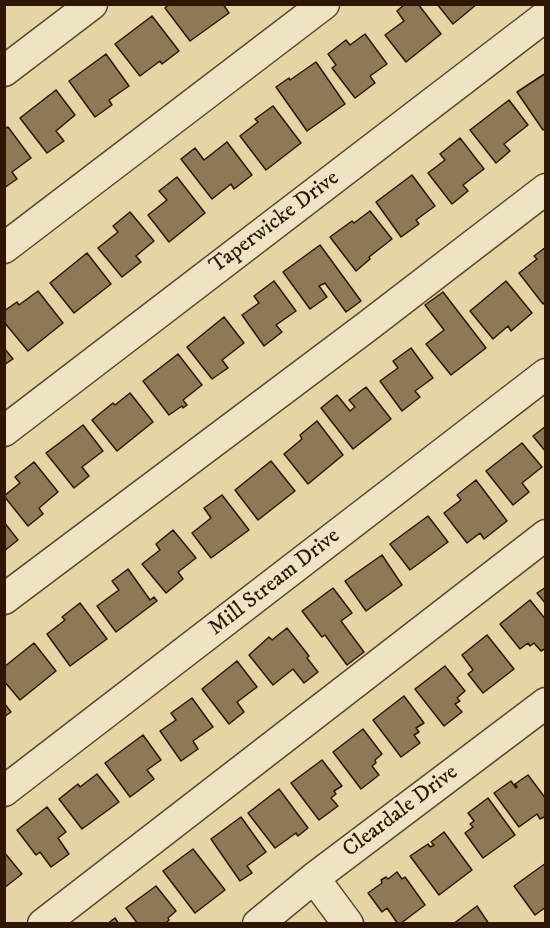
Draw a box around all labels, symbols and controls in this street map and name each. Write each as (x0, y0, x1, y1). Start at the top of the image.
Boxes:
street label: Taperwicke Drive (205, 166, 345, 280)
street label: Mill Stream Drive (204, 524, 346, 642)
street label: Cleardale Drive (338, 760, 464, 864)

